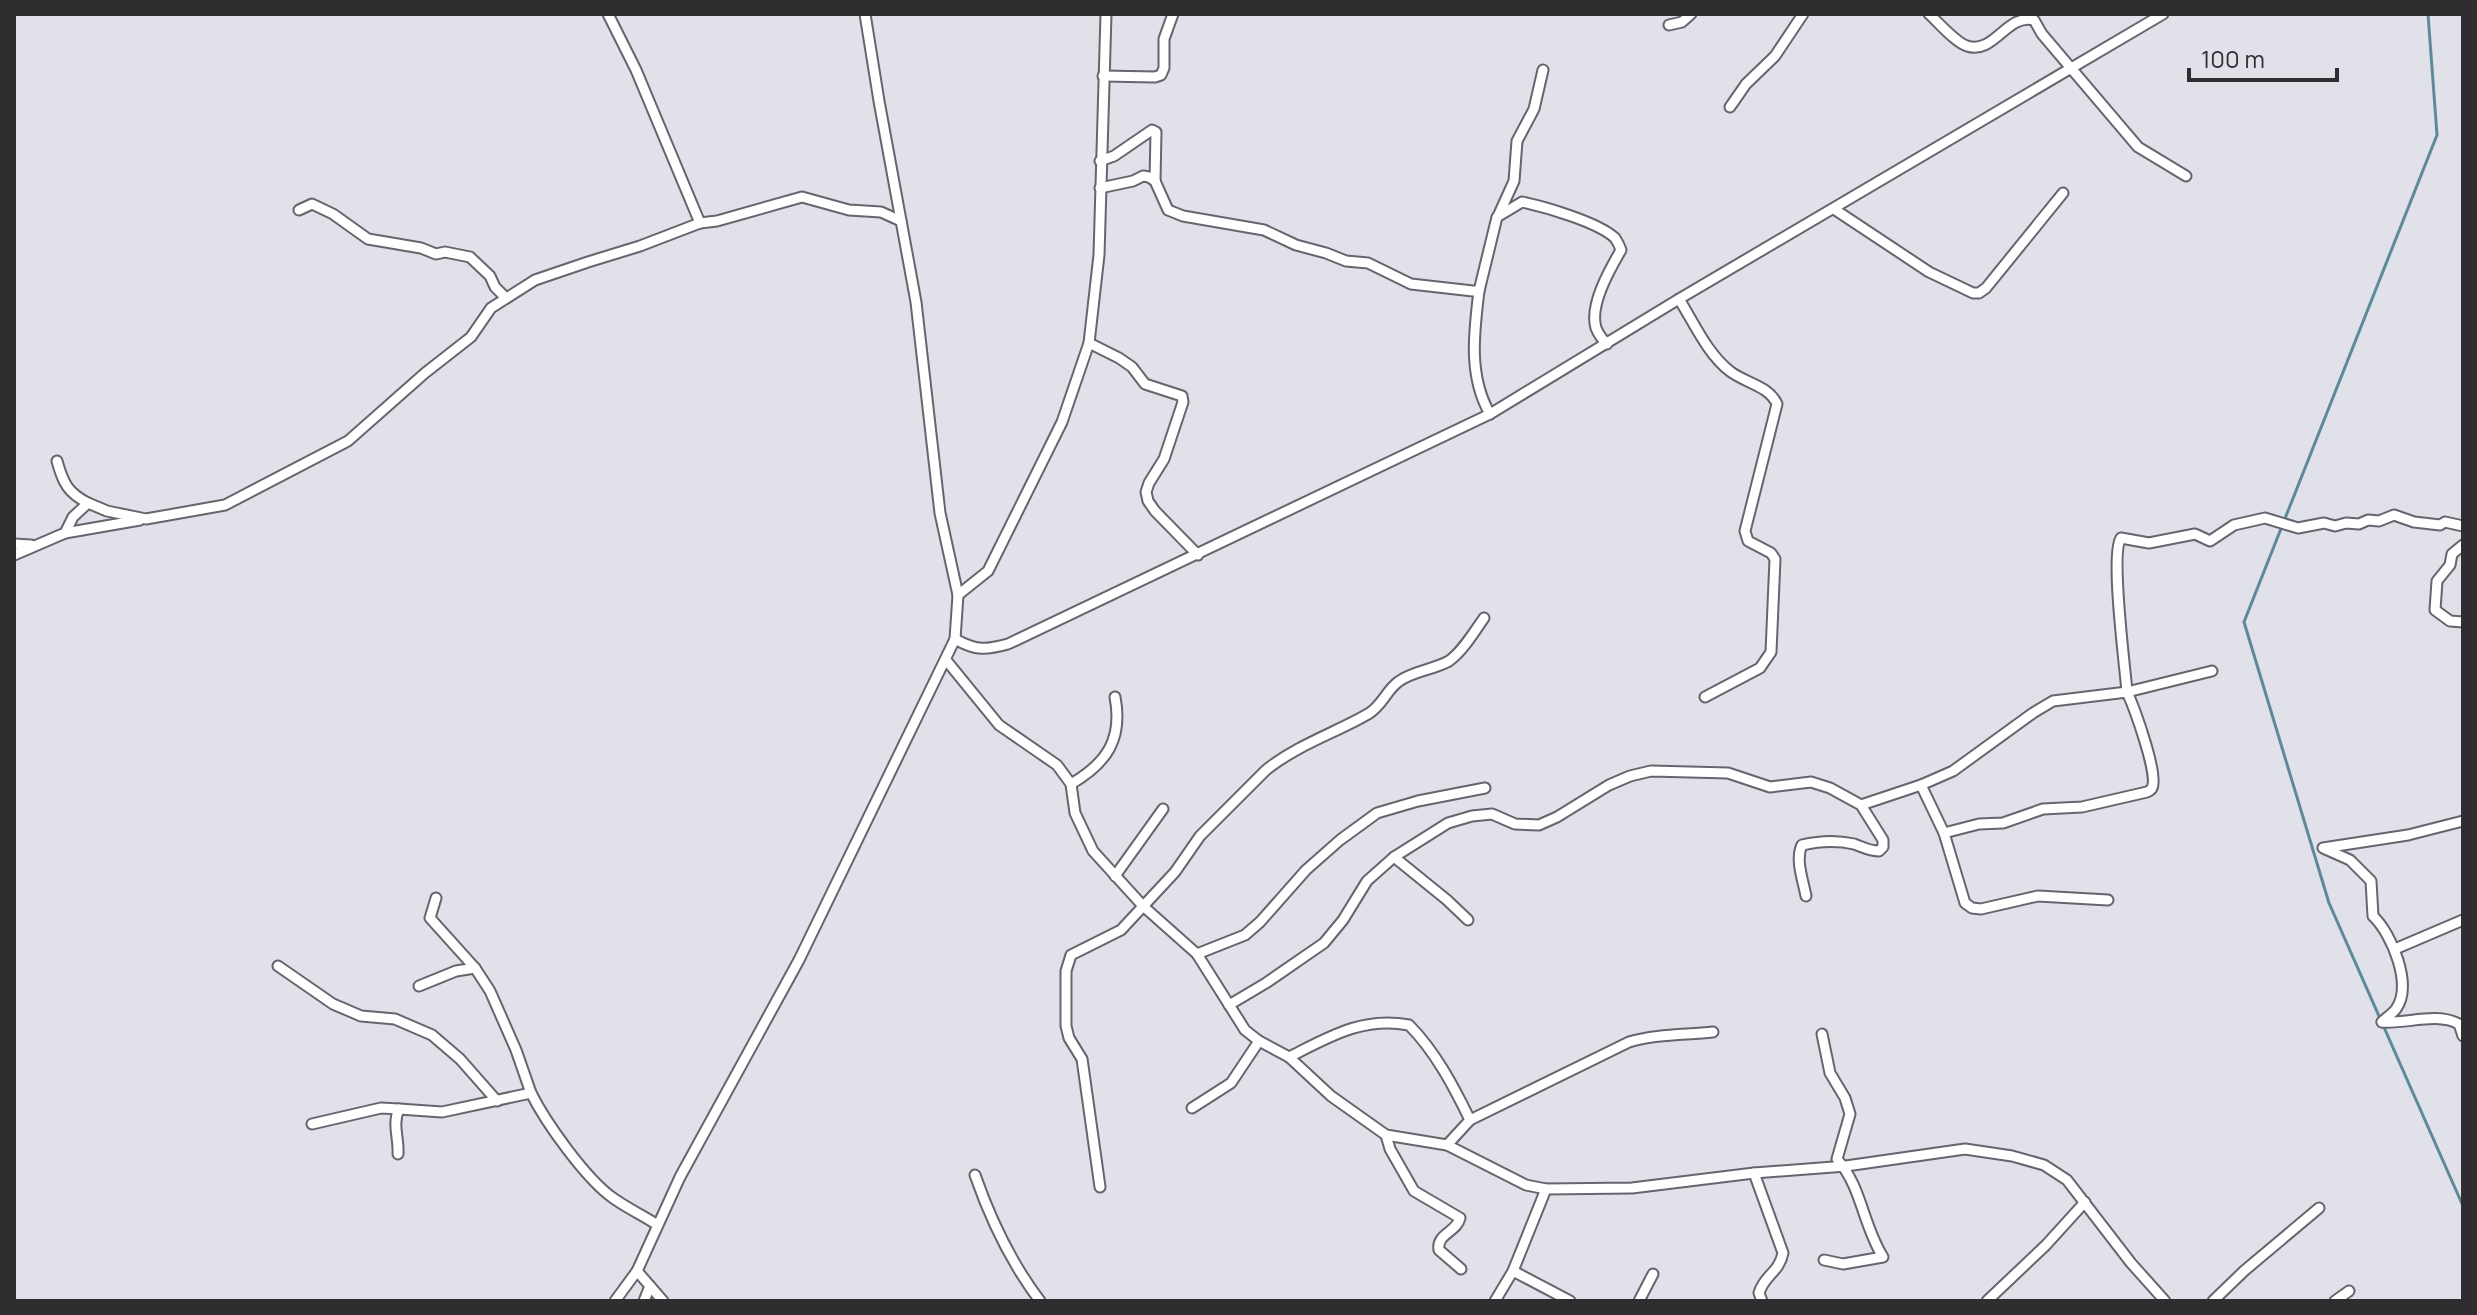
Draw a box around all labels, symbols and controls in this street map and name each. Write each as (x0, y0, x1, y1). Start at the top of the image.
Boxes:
scale bar (2189, 32, 2337, 82)
text: 100 m (2201, 42, 2265, 75)

